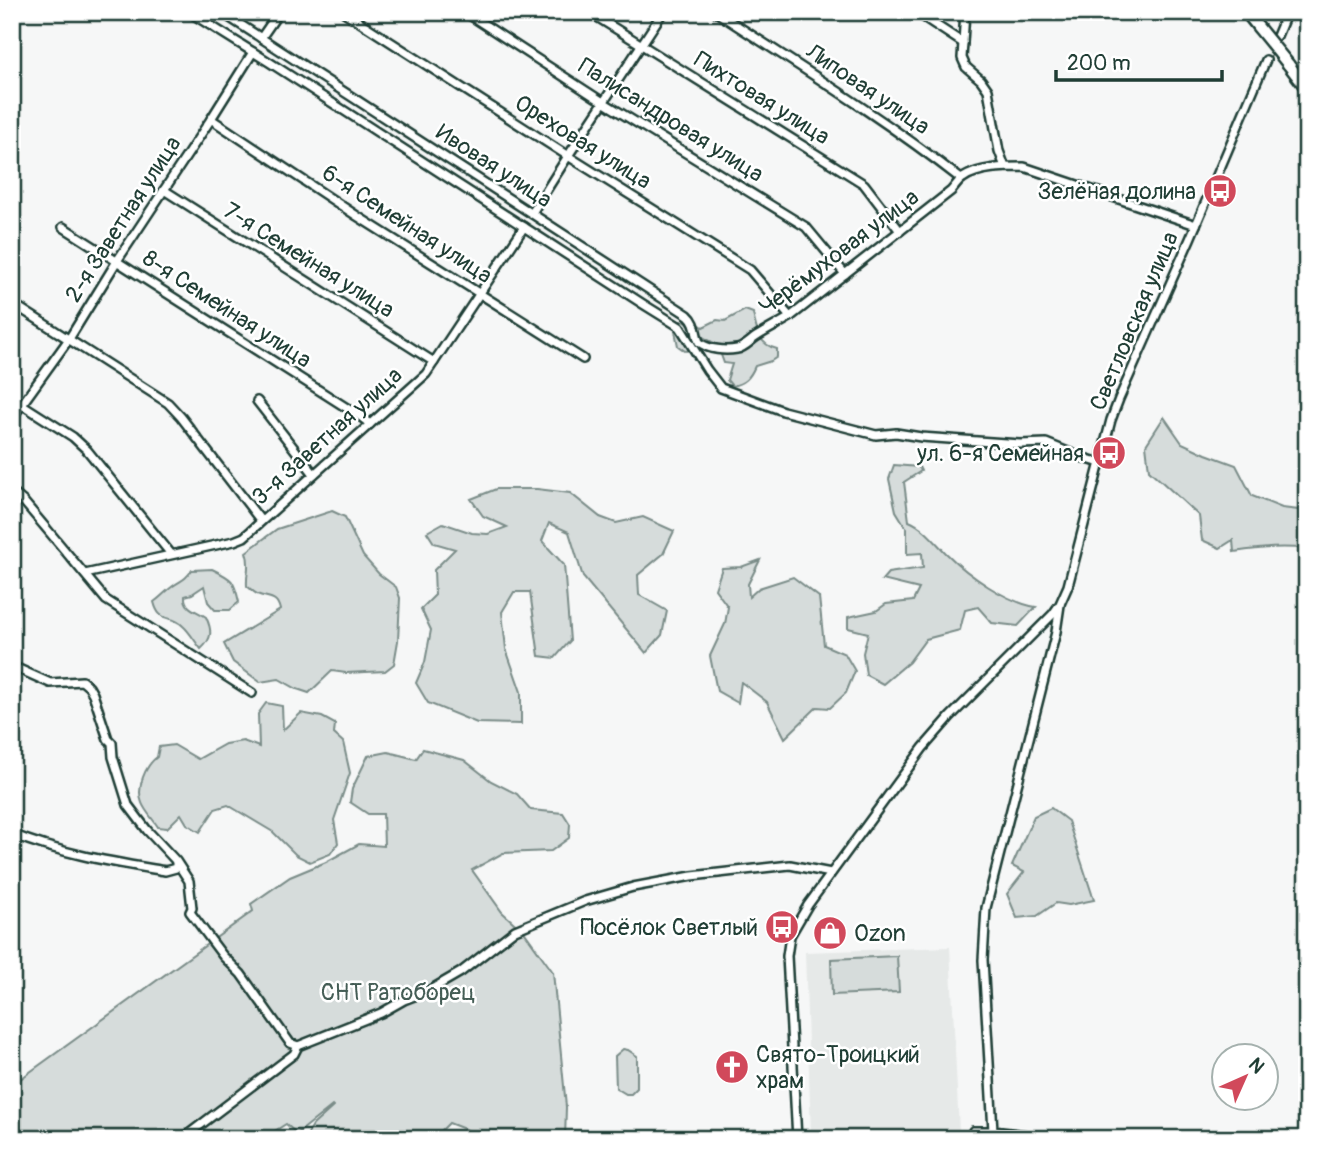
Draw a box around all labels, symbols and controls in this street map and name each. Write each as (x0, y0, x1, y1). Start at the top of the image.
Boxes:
street label: Липовая улица (800, 36, 935, 141)
scale bar (1056, 38, 1223, 82)
street label: Пихтовая улица (689, 45, 835, 151)
text: 200 m (1067, 50, 1131, 77)
street label: Палисандровая улица (573, 51, 769, 189)
street label: Ореховая улица (509, 88, 657, 196)
street label: Ивовая улица (431, 118, 557, 214)
street label: 2-я Заветная улица (58, 130, 188, 308)
street label: 6-я Семейная улица (316, 158, 498, 290)
bus stop icon: Зелёная долина (1201, 172, 1239, 210)
place label: Зелёная долина (1038, 177, 1196, 206)
street label: Черёмуховая улица (753, 183, 925, 321)
street label: 7-я Семейная улица (218, 196, 400, 324)
street label: Светловская улица (1083, 227, 1185, 415)
street label: 8-я Семейная улица (137, 244, 317, 374)
street label: 3-я Заветная улица (246, 361, 408, 511)
bus stop icon: ул. 6-я Семейная (1090, 434, 1128, 472)
place label: ул. 6-я Семейная (916, 439, 1084, 468)
bus stop icon: Посёлок Светлый (763, 908, 801, 946)
place label: Посёлок Светлый (580, 913, 758, 942)
shop icon: Ozon (811, 914, 849, 952)
place label: Ozon (854, 919, 906, 948)
park label: СНТ Ратоборец (321, 978, 475, 1007)
place label: Свято-Троицкий храм (756, 1040, 920, 1095)
north arrow (1210, 1042, 1280, 1112)
church icon: Свято-Троицкий храм (713, 1048, 751, 1086)
text: N (1243, 1053, 1269, 1079)

